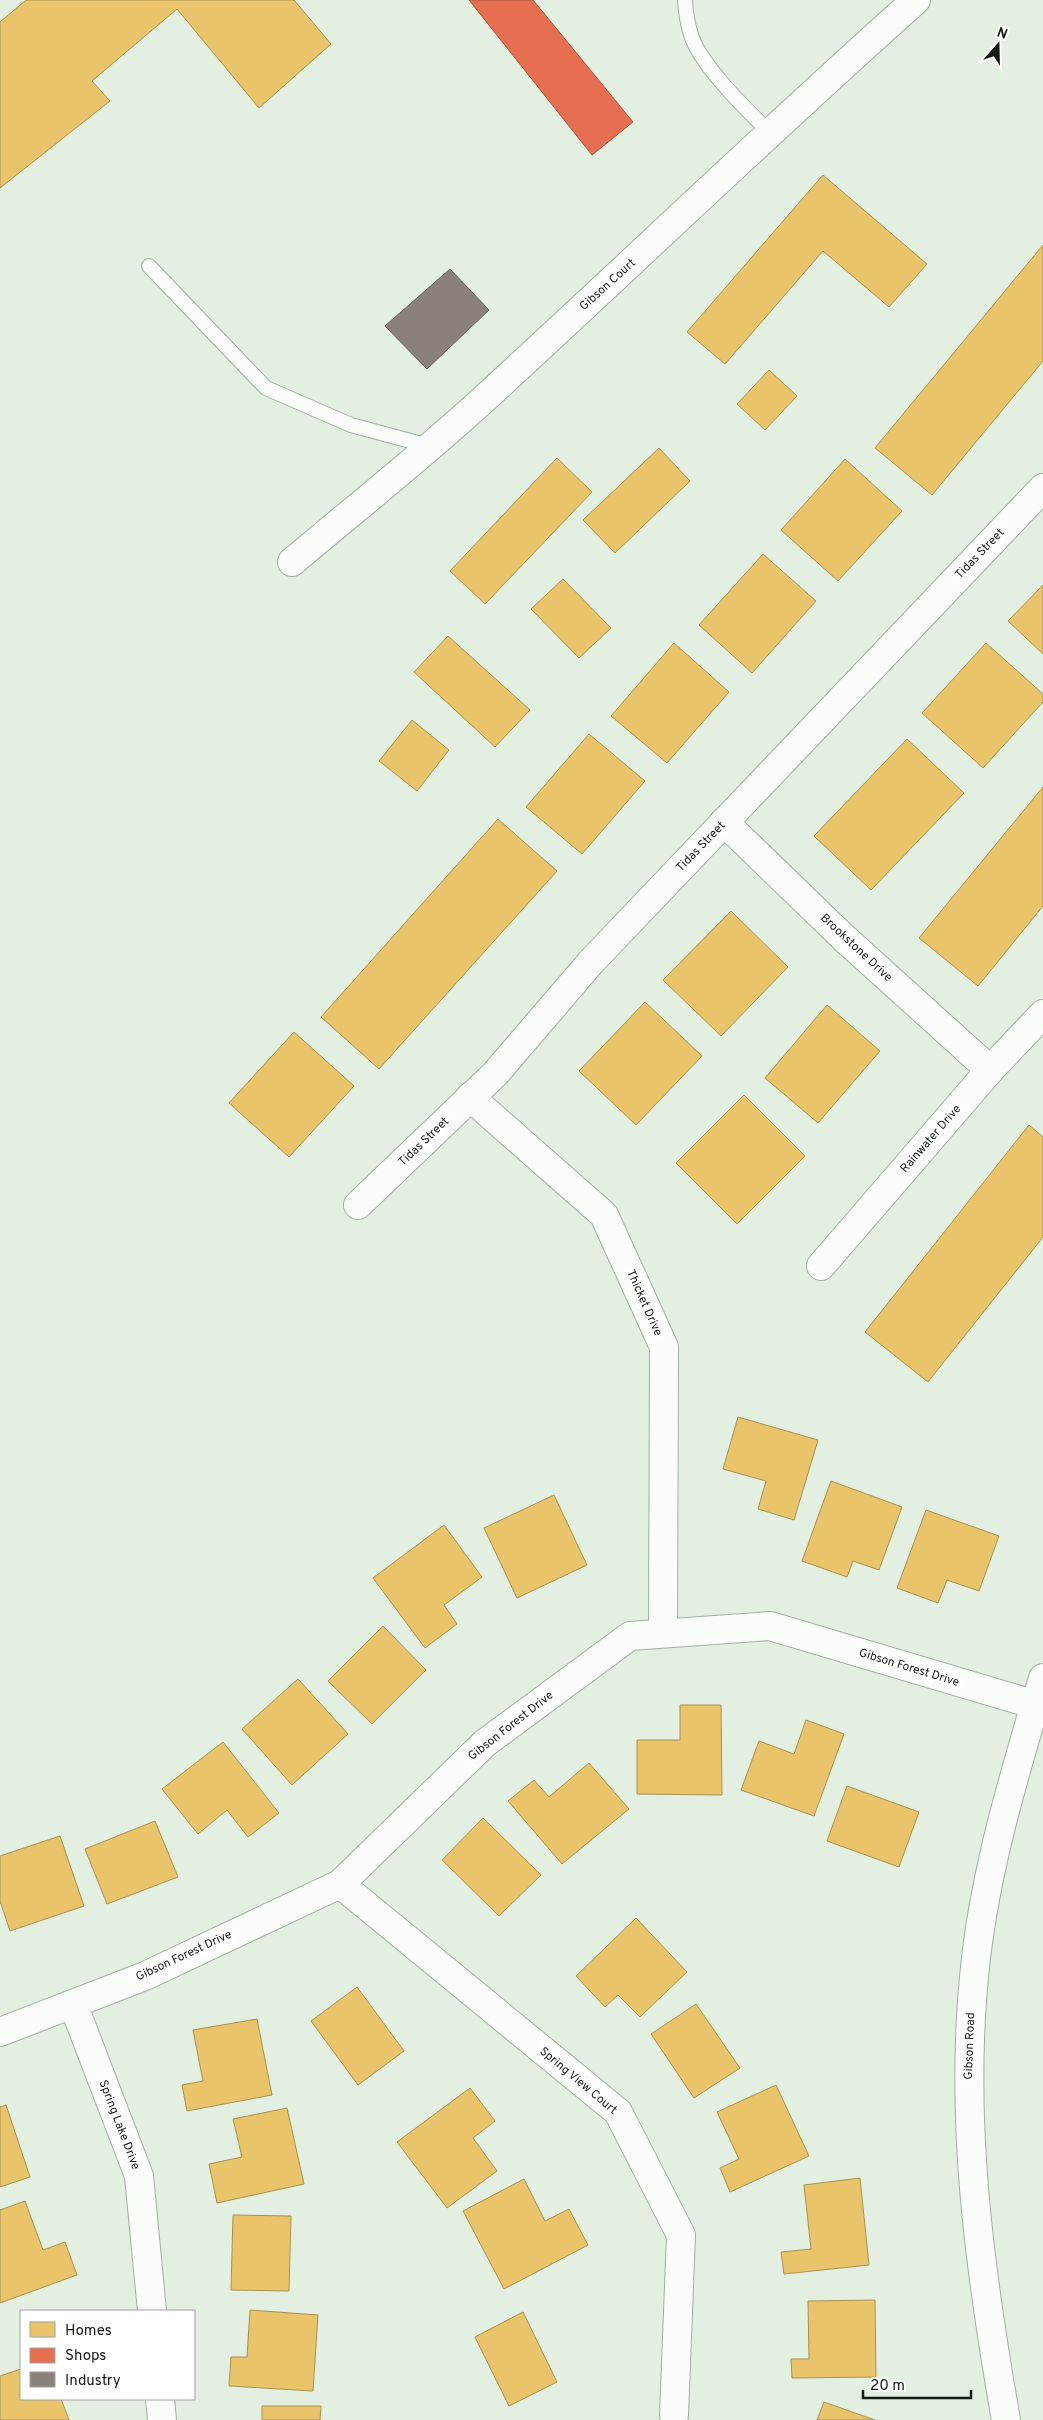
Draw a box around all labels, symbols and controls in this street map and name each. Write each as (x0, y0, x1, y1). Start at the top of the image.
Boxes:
north arrow (973, 20, 1023, 70)
text: N (994, 24, 1010, 44)
street label: Gibson Court (576, 255, 640, 315)
street label: Tidas Street (952, 525, 1008, 583)
street label: Tidas Street (673, 818, 729, 876)
street label: Brookstone Drive (816, 910, 896, 986)
street label: Rainwater Drive (897, 1102, 965, 1176)
street label: Tidas Street (395, 1114, 453, 1170)
street label: Thicket Drive (622, 1267, 666, 1339)
street label: Gibson Forest Drive (857, 1645, 961, 1691)
street label: Gibson Forest Drive (465, 1688, 557, 1764)
street label: Gibson Forest Drive (133, 1927, 235, 1985)
street label: Gibson Road (961, 2012, 979, 2080)
street label: Spring View Court (536, 2044, 620, 2118)
street label: Spring Lake Drive (95, 2078, 143, 2172)
legend (20, 2310, 195, 2400)
text: Homes (65, 2322, 112, 2341)
text: Shops (65, 2347, 106, 2366)
scale bar (863, 2368, 970, 2400)
text: Industry (65, 2372, 121, 2391)
text: 20 m (870, 2377, 905, 2396)

